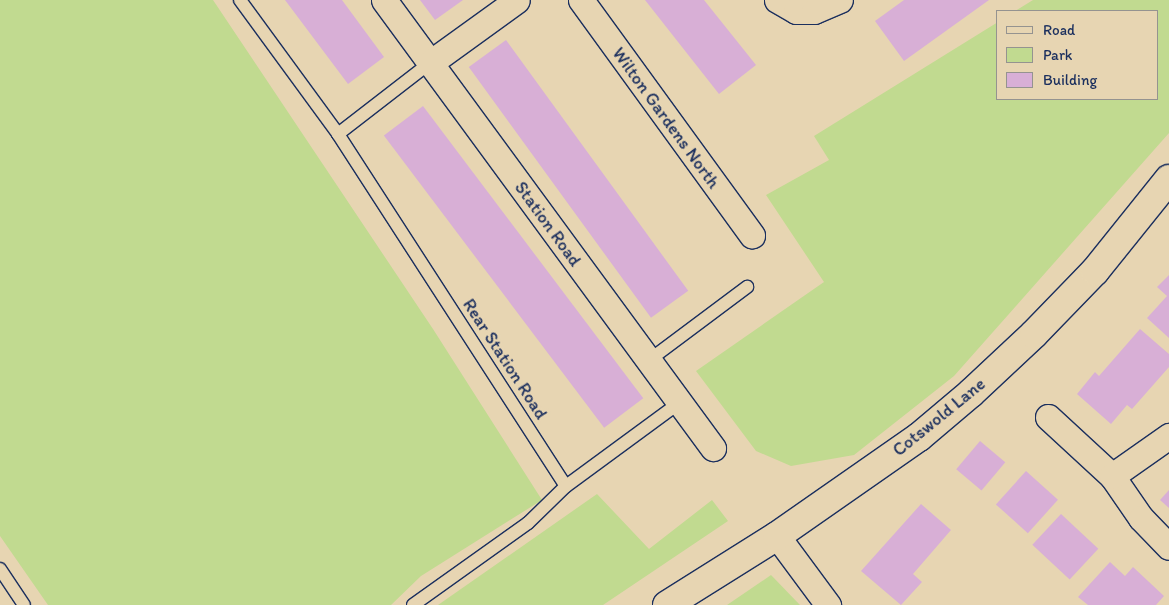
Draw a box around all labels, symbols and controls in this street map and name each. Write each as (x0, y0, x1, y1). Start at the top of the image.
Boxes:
legend (996, 10, 1159, 100)
text: Road (1043, 21, 1075, 39)
street label: Wilton Gardens North (607, 43, 725, 193)
text: Park (1043, 46, 1073, 64)
text: Building (1043, 71, 1097, 89)
street label: Station Road (510, 177, 586, 271)
street label: Rear Station Road (458, 295, 552, 423)
street label: Cotswold Lane (888, 373, 990, 461)

